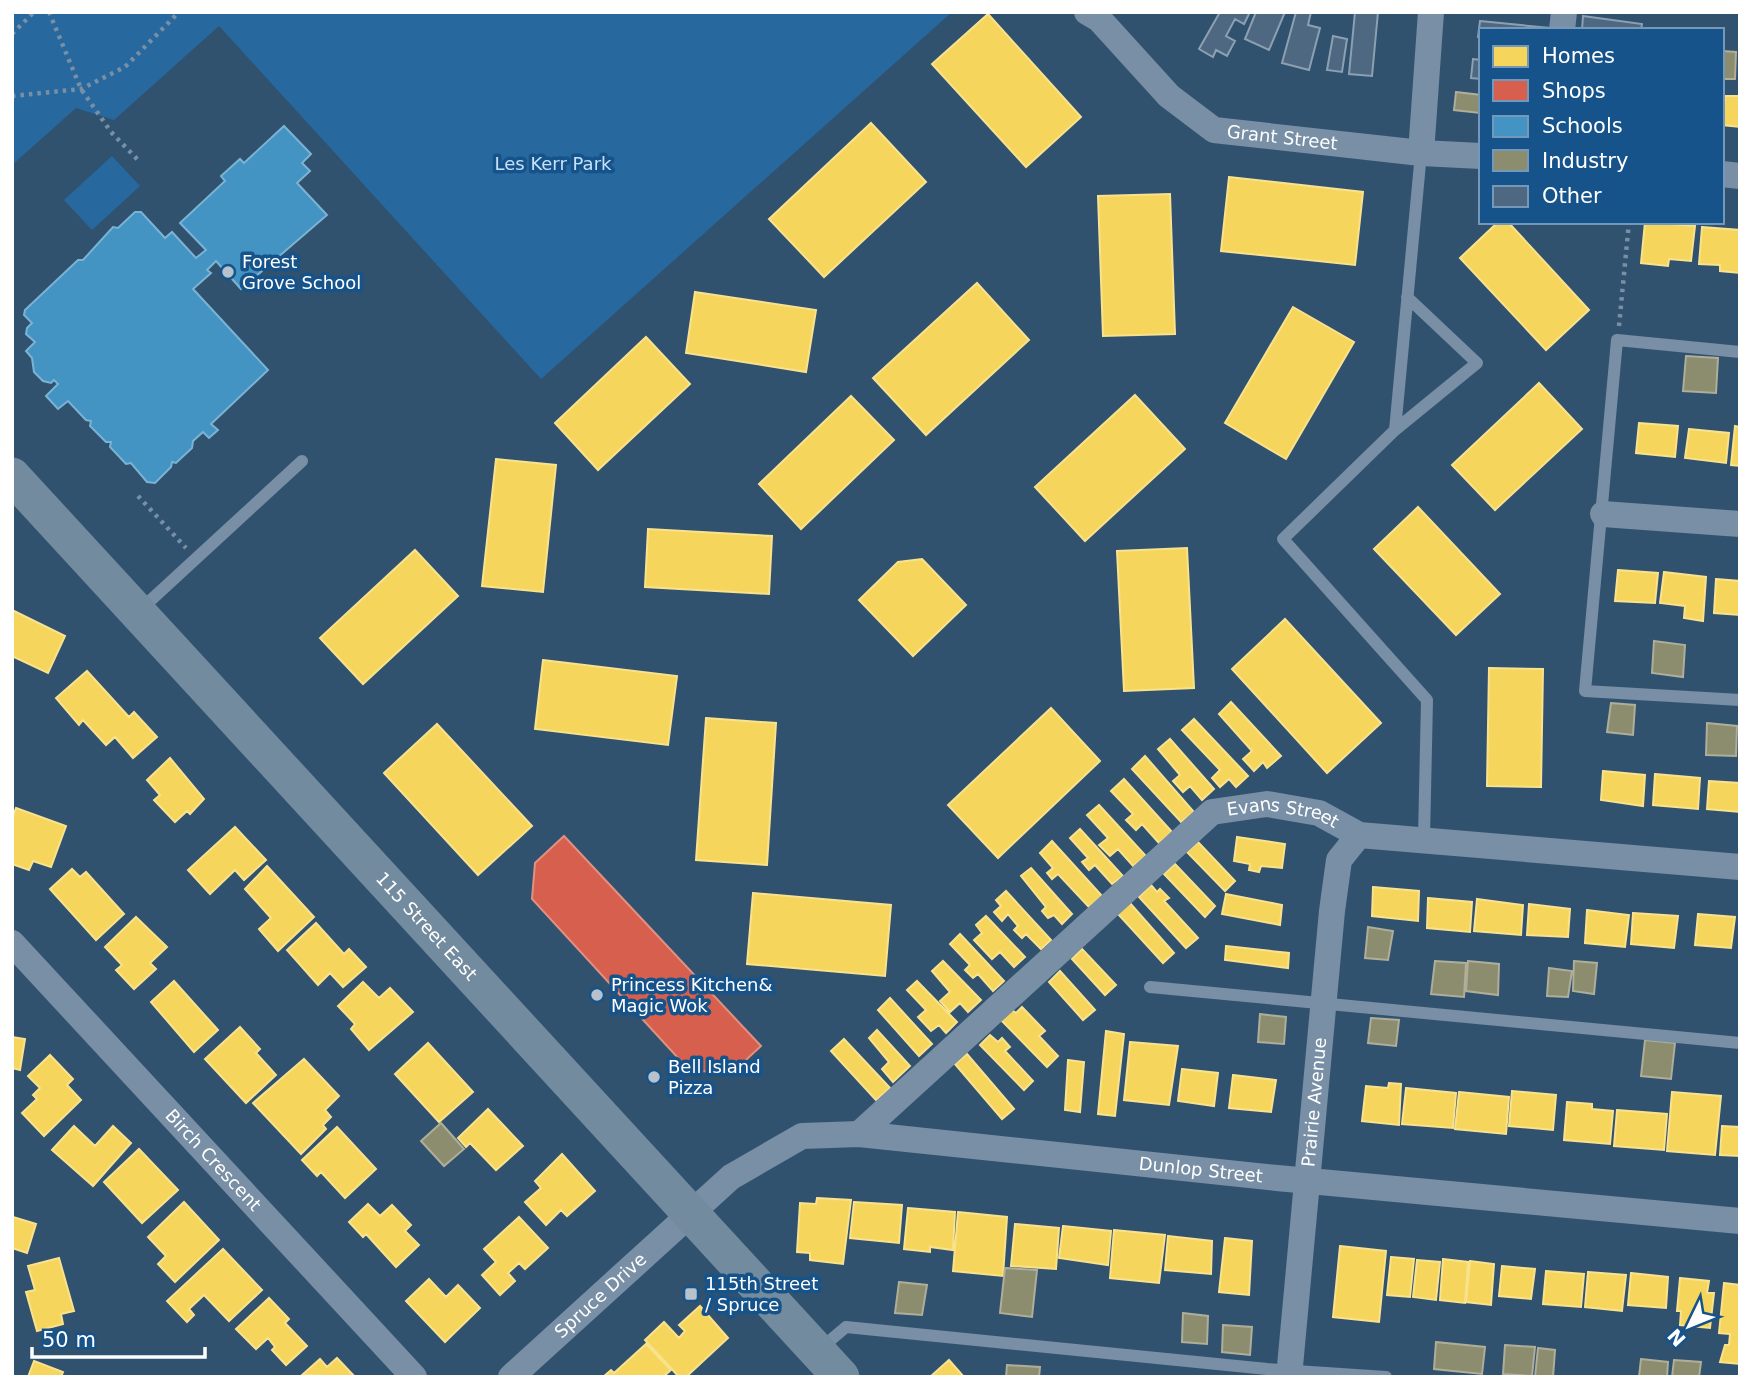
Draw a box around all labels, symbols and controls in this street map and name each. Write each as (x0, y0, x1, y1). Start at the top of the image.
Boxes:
legend (1479, 28, 1724, 224)
text: Homes (1542, 44, 1615, 68)
text: Shops (1542, 79, 1606, 103)
text: Schools (1542, 114, 1623, 138)
street label: Grant Street (1226, 120, 1339, 154)
text: Industry (1542, 149, 1628, 173)
park label: Les Kerr Park (495, 153, 612, 174)
text: Other (1542, 184, 1602, 208)
place label: Forest Grove School (242, 251, 361, 293)
marker: Forest Grove School (220, 264, 236, 280)
street label: Evans Street (1225, 793, 1343, 832)
street label: 115 Street East (372, 868, 482, 984)
place label: Princess Kitchen& Magic Wok (611, 974, 772, 1016)
marker: Princess Kitchen& Magic Wok (589, 987, 605, 1003)
street label: Prairie Avenue (1297, 1036, 1330, 1168)
place label: Bell Island Pizza (668, 1056, 761, 1098)
marker: Bell Island Pizza (646, 1069, 662, 1085)
street label: Birch Crescent (161, 1105, 266, 1215)
street label: Dunlop Street (1138, 1153, 1264, 1186)
street label: Spruce Drive (550, 1248, 650, 1342)
place label: 115th Street / Spruce (705, 1273, 818, 1315)
marker: 115th Street / Spruce (683, 1286, 699, 1302)
north arrow (1654, 1291, 1724, 1361)
scale bar (32, 1316, 205, 1360)
text: N (1663, 1324, 1690, 1351)
text: 50 m (42, 1328, 96, 1352)

